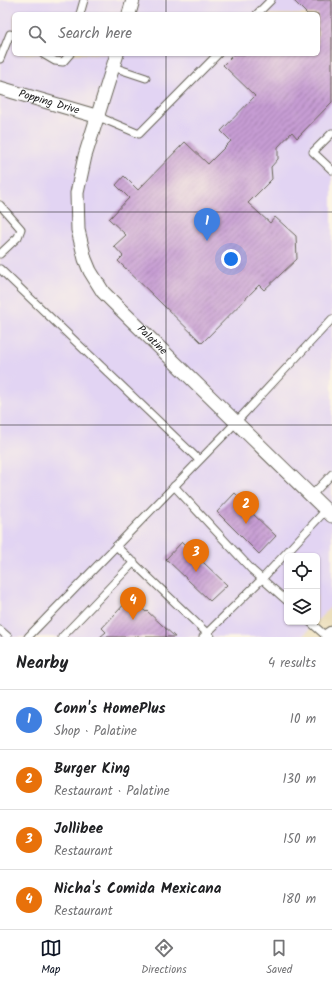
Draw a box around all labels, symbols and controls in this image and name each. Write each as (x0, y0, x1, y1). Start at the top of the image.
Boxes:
search box (12, 12, 320, 56)
text: Search here (58, 22, 132, 46)
icon: search (26, 23, 48, 45)
street label: Popping Drive (16, 85, 82, 120)
pin: 1 (194, 208, 220, 241)
your location (221, 249, 241, 269)
street label: Palatine (133, 321, 171, 359)
pin: 2 (233, 491, 259, 524)
pin: 3 (183, 539, 209, 572)
map controls (284, 553, 320, 625)
button: locate (284, 553, 320, 589)
pin: 4 (120, 587, 146, 620)
button: layers (284, 589, 320, 625)
text: Nearby (16, 650, 68, 677)
text: 4 results (268, 653, 316, 674)
text: Conn's HomePlus (54, 697, 166, 721)
text: 1 (27, 709, 31, 730)
text: 10 m (290, 709, 316, 730)
text: Shop · Palatine (54, 721, 137, 742)
text: Burger King (54, 757, 130, 781)
text: 2 (25, 769, 33, 790)
text: 130 m (282, 769, 316, 790)
text: Restaurant · Palatine (54, 781, 170, 802)
text: Jollibee (54, 817, 103, 841)
text: 3 (25, 829, 33, 850)
text: 150 m (283, 829, 316, 850)
text: Restaurant (54, 841, 113, 862)
text: Nicha's Comida Mexicana (54, 877, 221, 901)
text: 4 (25, 889, 33, 910)
text: 180 m (282, 889, 316, 910)
text: Restaurant (54, 901, 113, 922)
tab: Map (40, 937, 62, 979)
tab: Directions (141, 937, 187, 979)
tab: Saved (266, 937, 292, 979)

